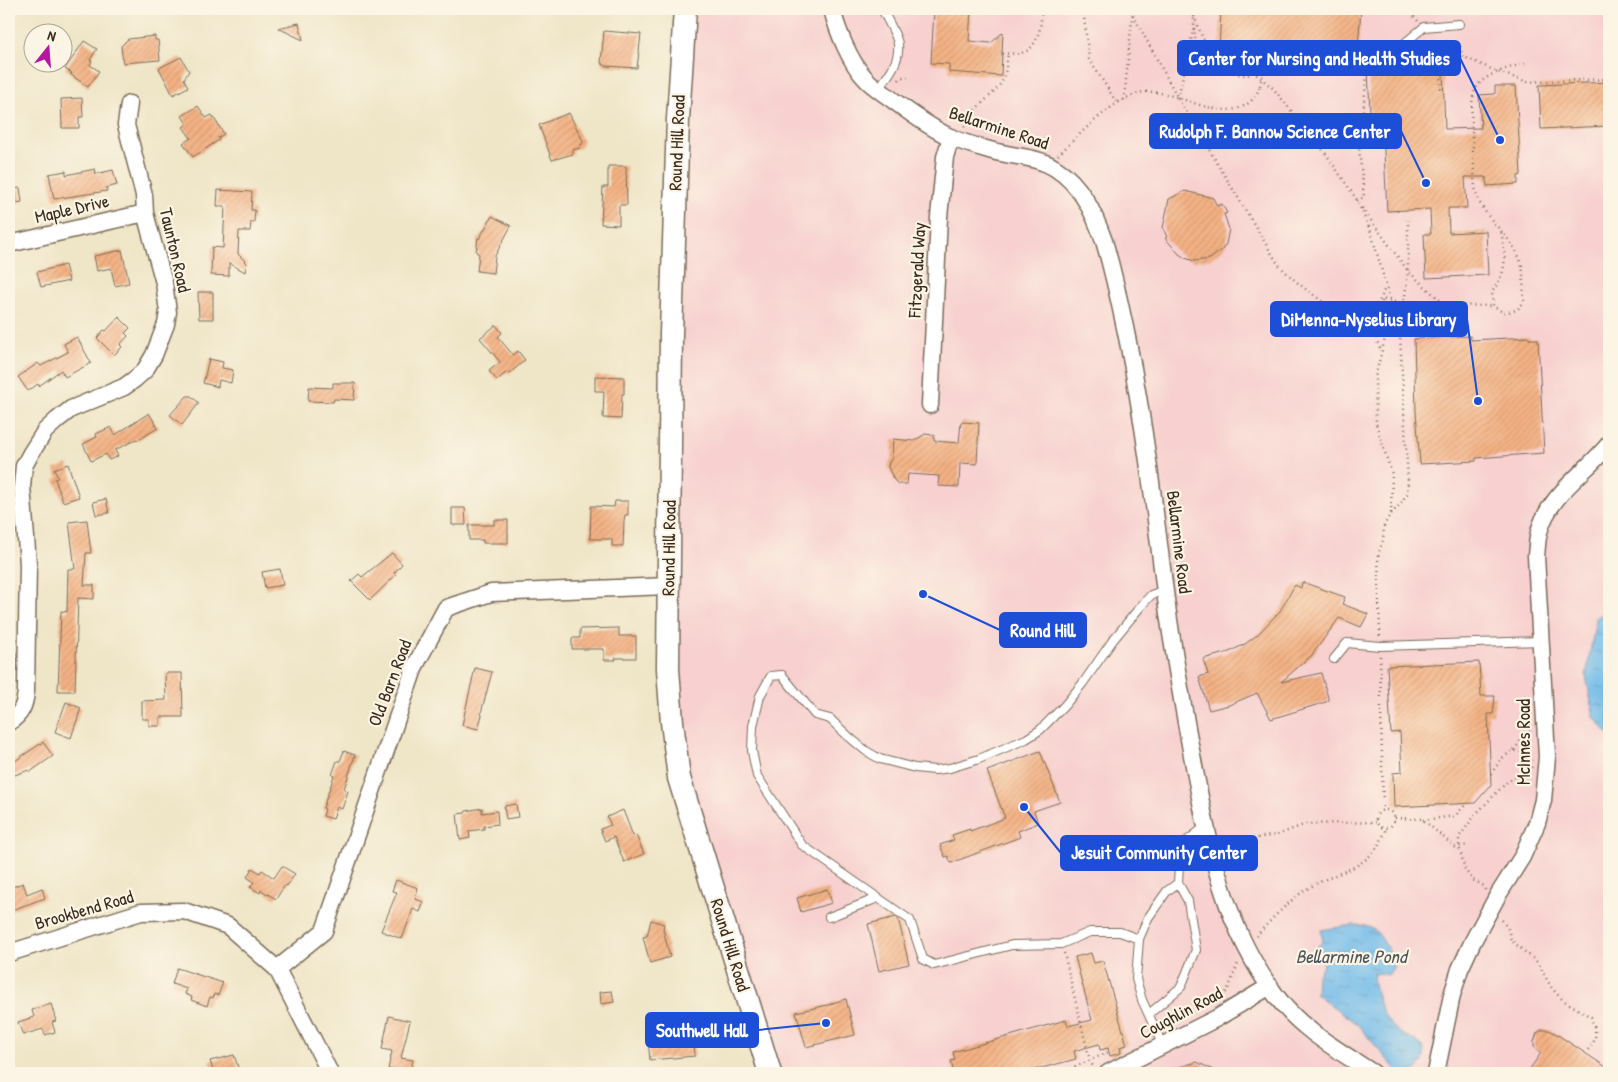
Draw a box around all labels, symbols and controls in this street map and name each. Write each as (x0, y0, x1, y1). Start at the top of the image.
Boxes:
north arrow (22, 22, 72, 72)
text: N (46, 25, 59, 45)
callout: Center for Nursing and Health Studies (1178, 41, 1460, 75)
text: Center for Nursing and Health Studies (1188, 45, 1450, 72)
street label: Round Hill Road (662, 95, 691, 191)
street label: Bellarmine Road (946, 100, 1052, 155)
callout: Rudolph F. Bannow Science Center (1150, 114, 1401, 148)
text: Rudolph F. Bannow Science Center (1159, 118, 1391, 145)
street label: Maple Drive (32, 188, 111, 229)
street label: Taunton Road (154, 205, 197, 295)
street label: Fitzgerald Way (901, 221, 932, 319)
callout: DiMenna-Nyselius Library (1271, 302, 1467, 336)
text: DiMenna-Nyselius Library (1281, 306, 1457, 333)
street label: Bellarmine Road (1161, 489, 1198, 595)
street label: Round Hill Road (655, 500, 682, 596)
callout: Round Hill (1000, 613, 1086, 647)
text: Round Hill (1010, 617, 1077, 643)
street label: Old Barn Road (362, 636, 417, 730)
street label: McInnes Road (1511, 699, 1536, 785)
callout: Jesuit Community Center (1061, 836, 1257, 870)
text: Jesuit Community Center (1071, 839, 1248, 866)
street label: Brookbend Road (32, 884, 136, 936)
street label: Round Hill Road (705, 895, 756, 994)
water label: Bellarmine Pond (1296, 943, 1409, 969)
street label: Coughlin Road (1135, 980, 1227, 1045)
callout: Southwell Hall (646, 1013, 758, 1047)
text: Southwell Hall (656, 1017, 749, 1043)

